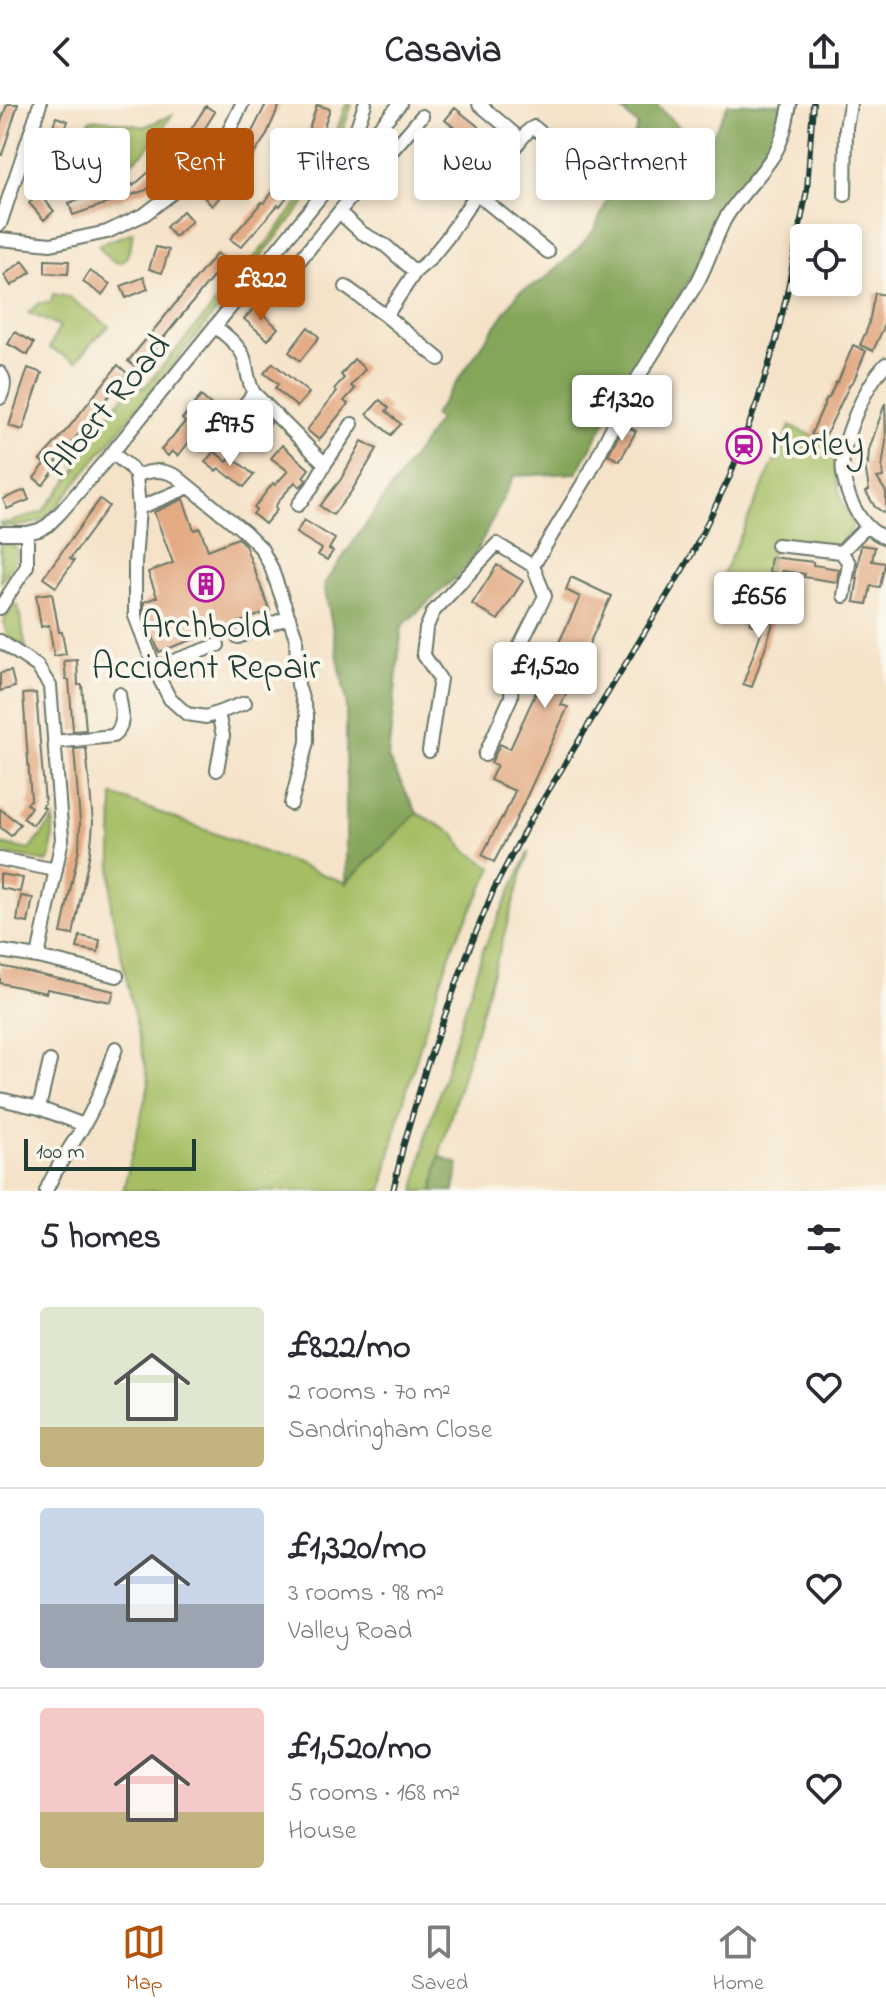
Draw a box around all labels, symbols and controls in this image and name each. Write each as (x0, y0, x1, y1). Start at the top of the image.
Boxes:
text: Casavia (385, 26, 501, 79)
icon: back (40, 30, 84, 74)
icon: share (802, 30, 846, 74)
chip: Buy (24, 128, 130, 200)
chip: Rent (146, 128, 254, 200)
chip: Filters (270, 128, 398, 200)
chip: New (414, 128, 520, 200)
chip: Apartment (536, 128, 715, 200)
map controls (790, 224, 862, 296)
button: locate (790, 224, 862, 296)
pin: £822 (214, 255, 308, 323)
text: £822 (235, 262, 287, 300)
street label: Albert Road (33, 323, 185, 491)
pin: £1,320 (557, 375, 687, 443)
text: £1,320 (590, 382, 654, 420)
pin: £975 (183, 400, 277, 468)
text: £975 (205, 407, 255, 445)
place label: Morley (770, 420, 864, 473)
station icon: Morley (725, 427, 763, 465)
building icon: Archbold Accident Repair (187, 565, 225, 603)
pin: £656 (712, 572, 806, 640)
text: £656 (732, 579, 786, 617)
place label: Archbold Accident Repair (92, 602, 321, 696)
pin: £1,520 (480, 642, 610, 710)
text: £1,520 (511, 649, 579, 687)
scale bar (24, 1135, 196, 1171)
text: 100 m (36, 1137, 85, 1169)
text: 5 homes (40, 1214, 161, 1264)
icon: filters (802, 1217, 846, 1261)
text: £822/mo (288, 1324, 411, 1374)
icon: home (104, 1339, 200, 1435)
icon: heart (802, 1365, 846, 1409)
text: 2 rooms · 70 m² (288, 1374, 451, 1412)
text: Sandringham Close (288, 1412, 493, 1450)
text: £1,320/mo (288, 1525, 426, 1575)
icon: home (104, 1540, 200, 1636)
icon: heart (802, 1566, 846, 1610)
text: 3 rooms · 98 m² (288, 1575, 444, 1613)
text: Valley Road (288, 1613, 412, 1651)
text: £1,520/mo (288, 1725, 432, 1775)
icon: home (104, 1740, 200, 1836)
icon: heart (802, 1766, 846, 1810)
text: 5 rooms · 168 m² (288, 1775, 460, 1813)
text: House (288, 1813, 356, 1851)
tab: Map (122, 1920, 166, 2000)
tab: Saved (411, 1920, 468, 2000)
tab: Home (713, 1920, 764, 2000)

